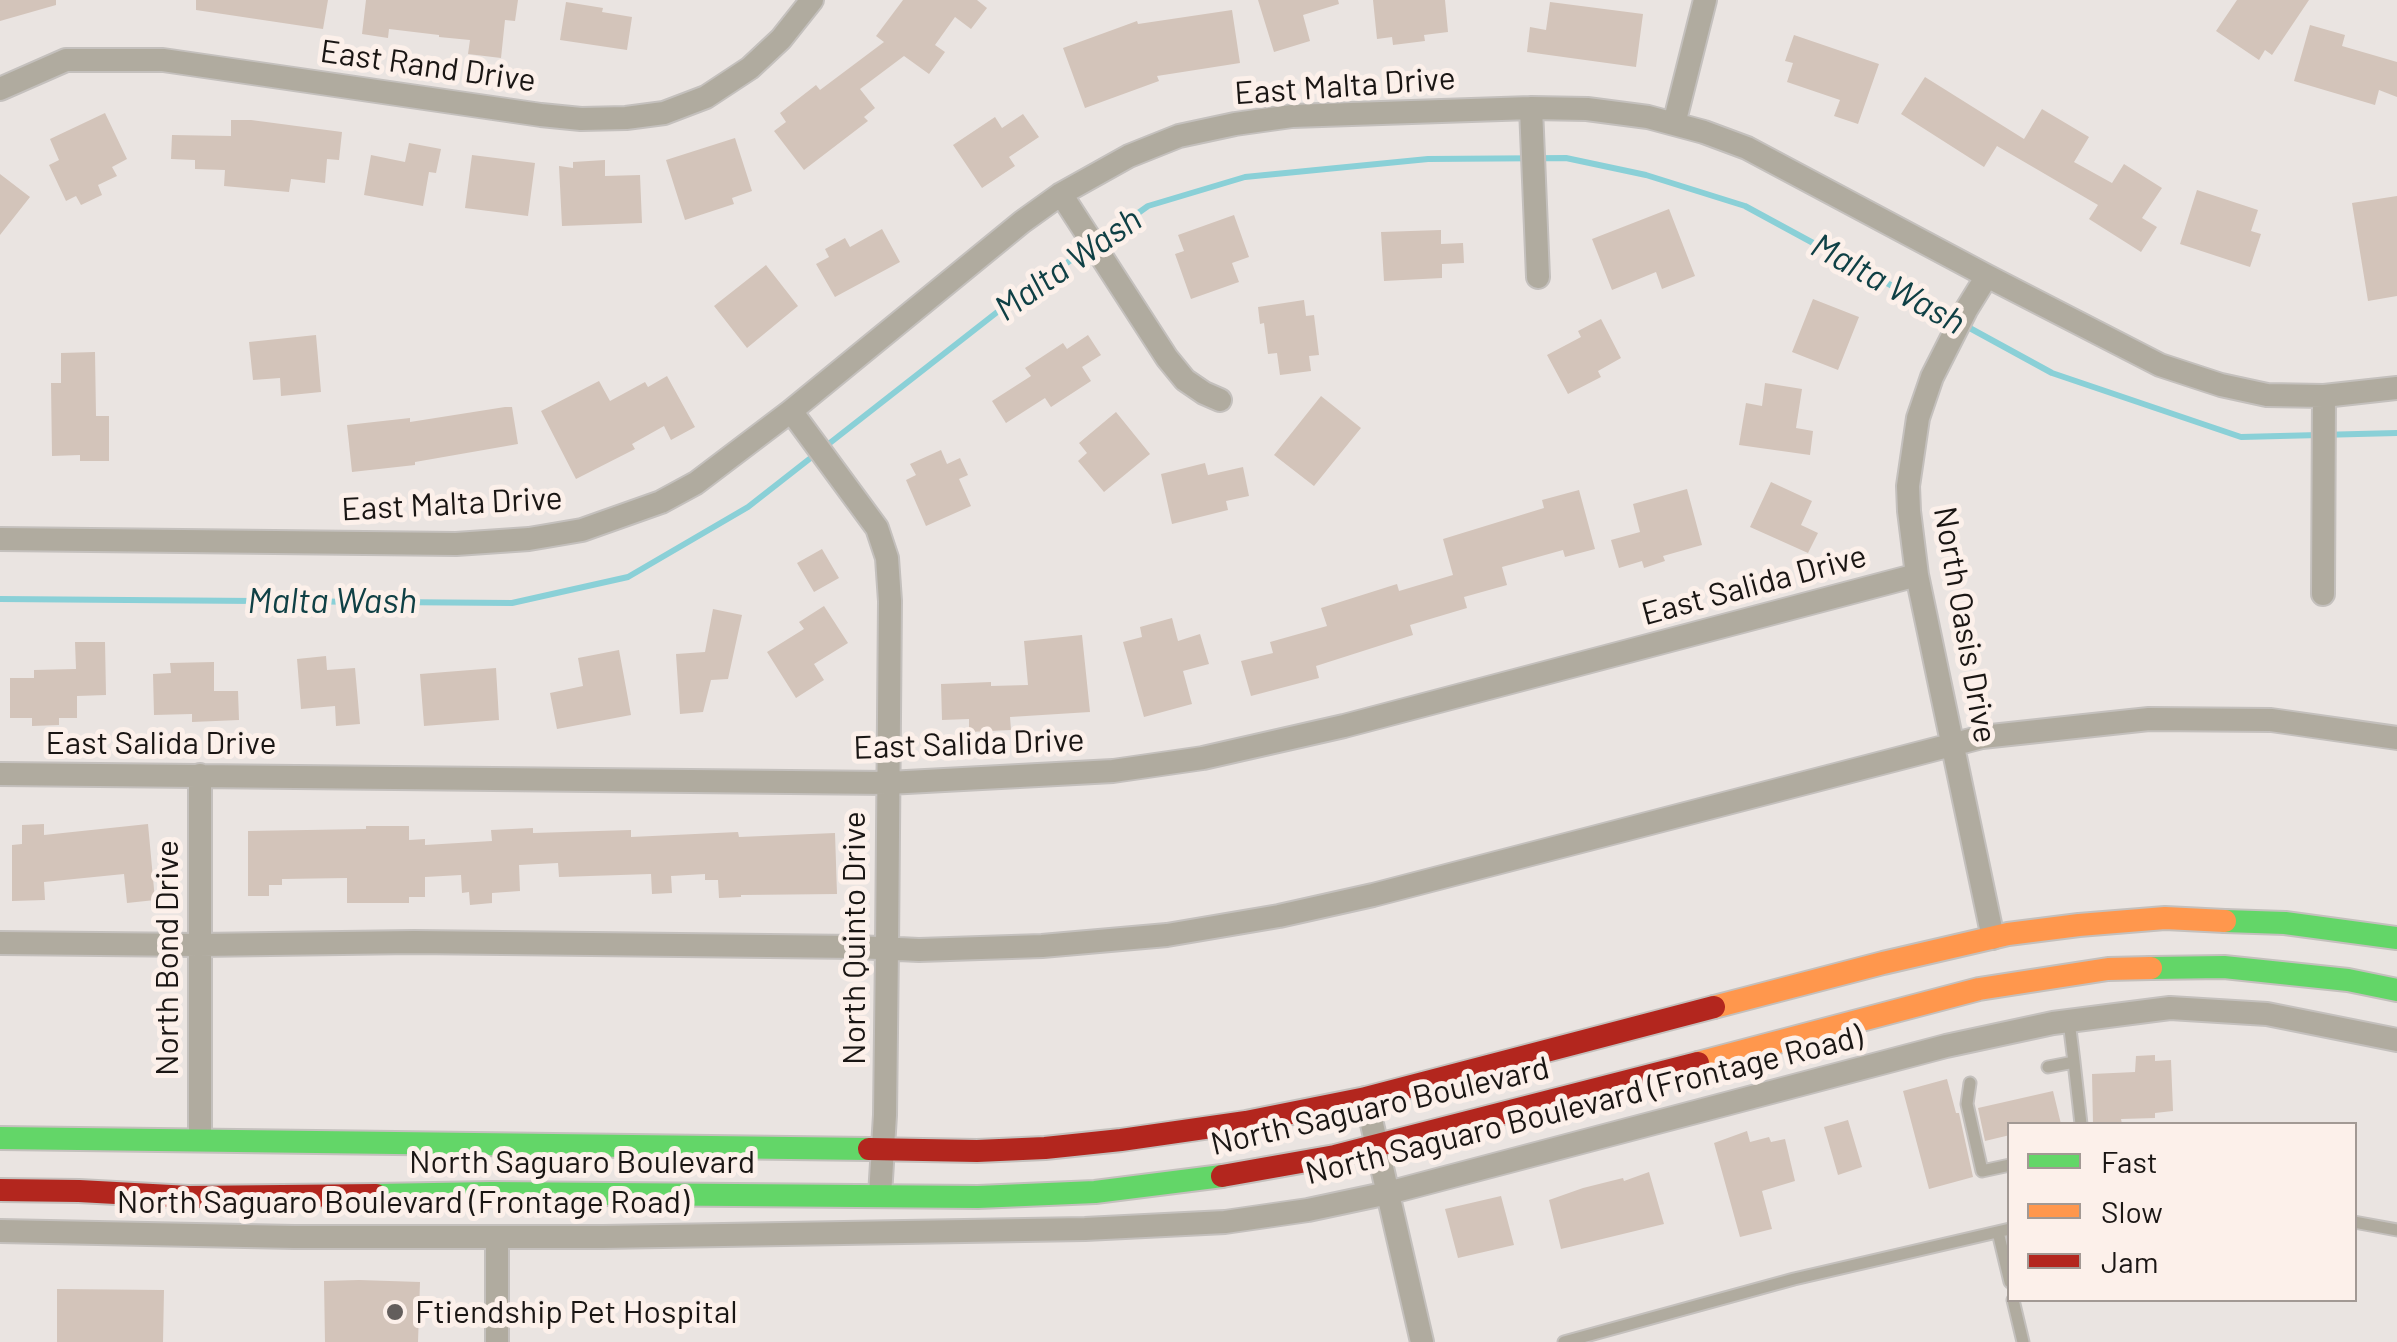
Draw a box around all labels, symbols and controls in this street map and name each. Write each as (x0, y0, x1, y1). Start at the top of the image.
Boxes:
street label: East Rand Drive (318, 32, 538, 100)
street label: East Malta Drive (1233, 59, 1457, 113)
water label: Malta Wash (987, 198, 1149, 330)
water label: Malta Wash (1804, 225, 1972, 343)
street label: East Malta Drive (340, 479, 564, 529)
street label: North Oasis Drive (1925, 504, 2005, 746)
street label: East Salida Drive (1637, 537, 1871, 633)
water label: Malta Wash (247, 580, 417, 622)
street label: East Salida Drive (853, 721, 1085, 767)
street label: East Salida Drive (45, 724, 277, 762)
street label: North Quinto Drive (835, 811, 873, 1065)
street label: North Bond Drive (148, 840, 186, 1076)
street label: North Saguaro Boulevard (Frontage Road) (1302, 1017, 1866, 1193)
street label: North Saguaro Boulevard (1207, 1048, 1553, 1164)
legend (2007, 1122, 2357, 1302)
street label: North Saguaro Boulevard (409, 1143, 755, 1181)
text: Fast (2101, 1143, 2158, 1179)
street label: North Saguaro Boulevard (Frontage Road) (117, 1183, 689, 1221)
text: Slow (2101, 1193, 2163, 1229)
text: Jam (2101, 1243, 2158, 1279)
place label: Ftiendship Pet Hospital (415, 1293, 738, 1331)
marker: Ftiendship Pet Hospital (384, 1301, 406, 1323)

